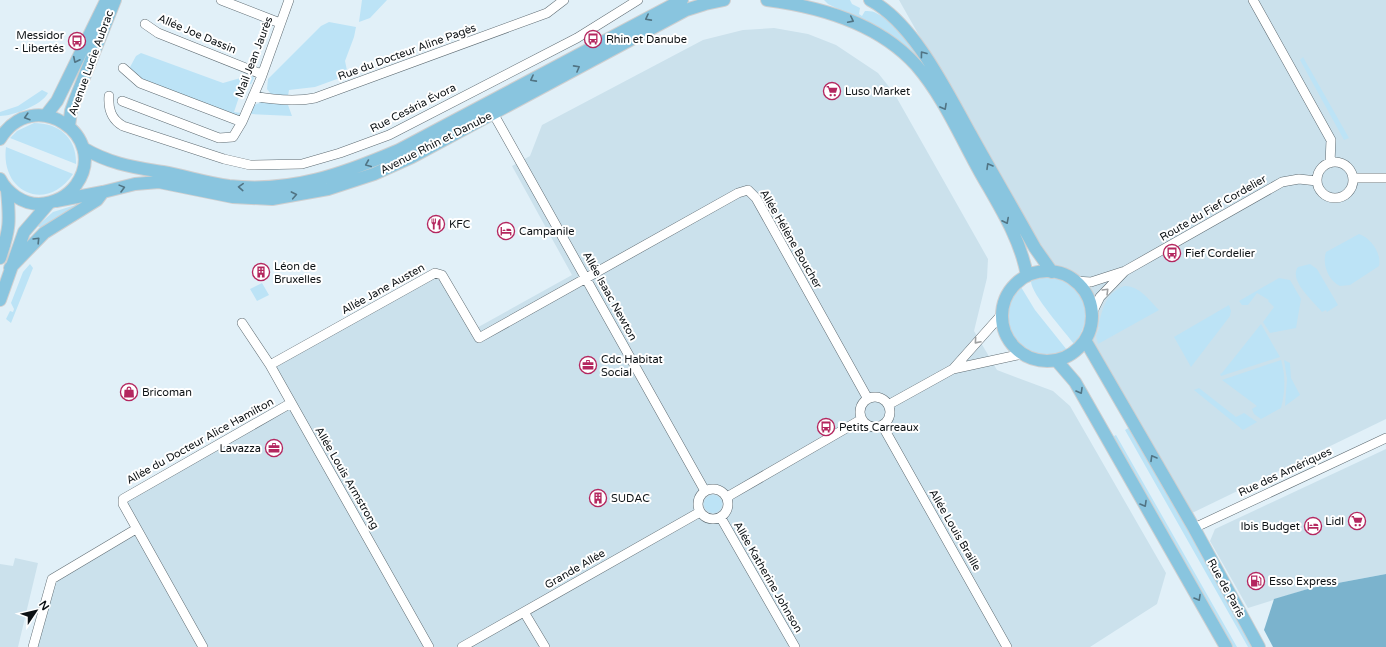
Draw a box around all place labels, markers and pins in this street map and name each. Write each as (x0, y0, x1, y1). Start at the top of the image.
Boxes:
place label: Messidor - Libertés (15, 29, 65, 55)
bus stop icon: Rhin et Danube (583, 29, 603, 49)
bus stop icon: Messidor - Libertés (67, 31, 87, 51)
place label: Rhin et Danube (606, 33, 687, 46)
supermarket icon: Luso Market (822, 81, 842, 101)
place label: Luso Market (845, 85, 910, 98)
restaurant icon: KFC (426, 214, 446, 234)
place label: KFC (449, 218, 471, 231)
hotel icon: Campanile (496, 221, 516, 241)
place label: Campanile (519, 225, 574, 238)
bus stop icon: Fief Cordelier (1162, 243, 1182, 263)
place label: Fief Cordelier (1185, 247, 1256, 260)
place label: Léon de Bruxelles (274, 260, 321, 286)
building icon: Léon de Bruxelles (251, 262, 271, 282)
place label: Cdc Habitat Social (601, 353, 663, 379)
office icon: Cdc Habitat Social (578, 355, 598, 375)
shop icon: Bricoman (119, 382, 139, 402)
place label: Bricoman (142, 386, 192, 399)
bus stop icon: Petits Carreaux (816, 417, 836, 437)
place label: Petits Carreaux (839, 421, 919, 434)
office icon: Lavazza (264, 438, 284, 458)
place label: Lavazza (219, 442, 261, 455)
building icon: SUDAC (588, 488, 608, 508)
place label: SUDAC (611, 492, 650, 505)
supermarket icon: Lidl (1347, 511, 1367, 531)
place label: Lidl (1325, 515, 1344, 528)
hotel icon: Ibis Budget (1303, 516, 1323, 536)
place label: Ibis Budget (1241, 520, 1300, 533)
fuel station icon: Esso Express (1246, 571, 1266, 591)
place label: Esso Express (1269, 575, 1337, 588)

